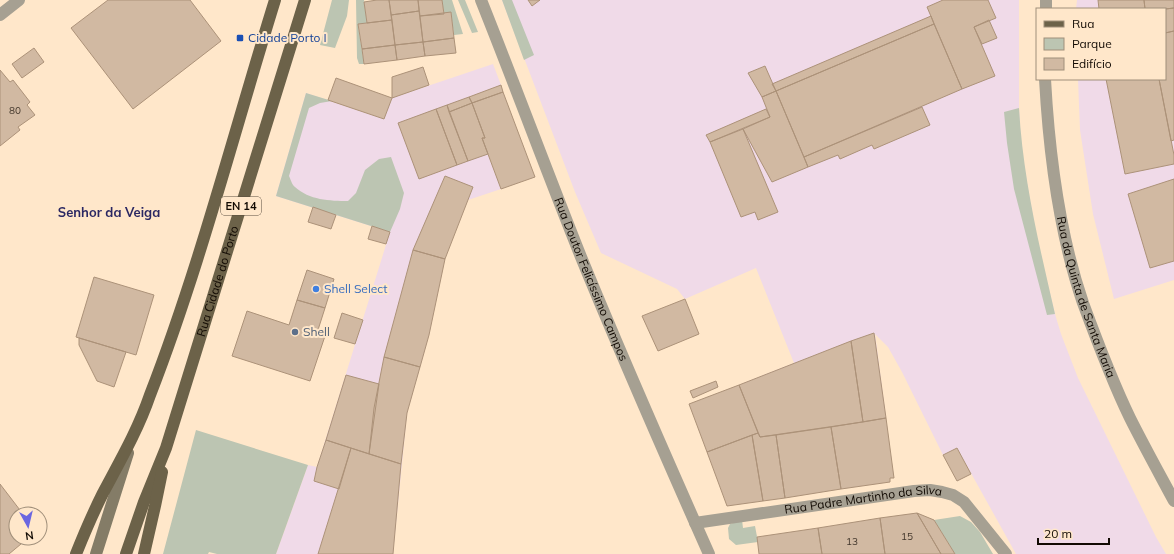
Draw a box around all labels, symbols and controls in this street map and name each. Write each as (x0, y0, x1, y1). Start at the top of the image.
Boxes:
legend (1036, 8, 1166, 80)
text: Rua (1072, 16, 1094, 31)
place label: Cidade Porto I (248, 30, 327, 45)
marker: Cidade Porto I (235, 33, 245, 43)
text: Parque (1072, 36, 1112, 51)
text: Edifício (1072, 56, 1112, 71)
house number: 80 (9, 104, 21, 117)
street label: Rua Doutor Felicíssimo Campos (551, 195, 632, 363)
road number: EN 14 (221, 197, 261, 215)
district label: Senhor da Veiga (58, 204, 160, 220)
street label: Rua da Quinta de Santa Maria (1054, 215, 1119, 380)
street label: Rua Cidade do Porto (193, 224, 242, 338)
place label: Shell Select (324, 281, 387, 296)
marker: Shell Select (311, 284, 321, 294)
place label: Shell (303, 324, 330, 339)
marker: Shell (290, 327, 300, 337)
street label: Rua Padre Martinho da Silva (783, 482, 943, 517)
north arrow (8, 506, 48, 546)
scale bar (1038, 520, 1109, 546)
text: 20 m (1044, 526, 1072, 541)
text: N (24, 528, 34, 543)
house number: 15 (901, 530, 913, 543)
house number: 13 (846, 535, 858, 548)

